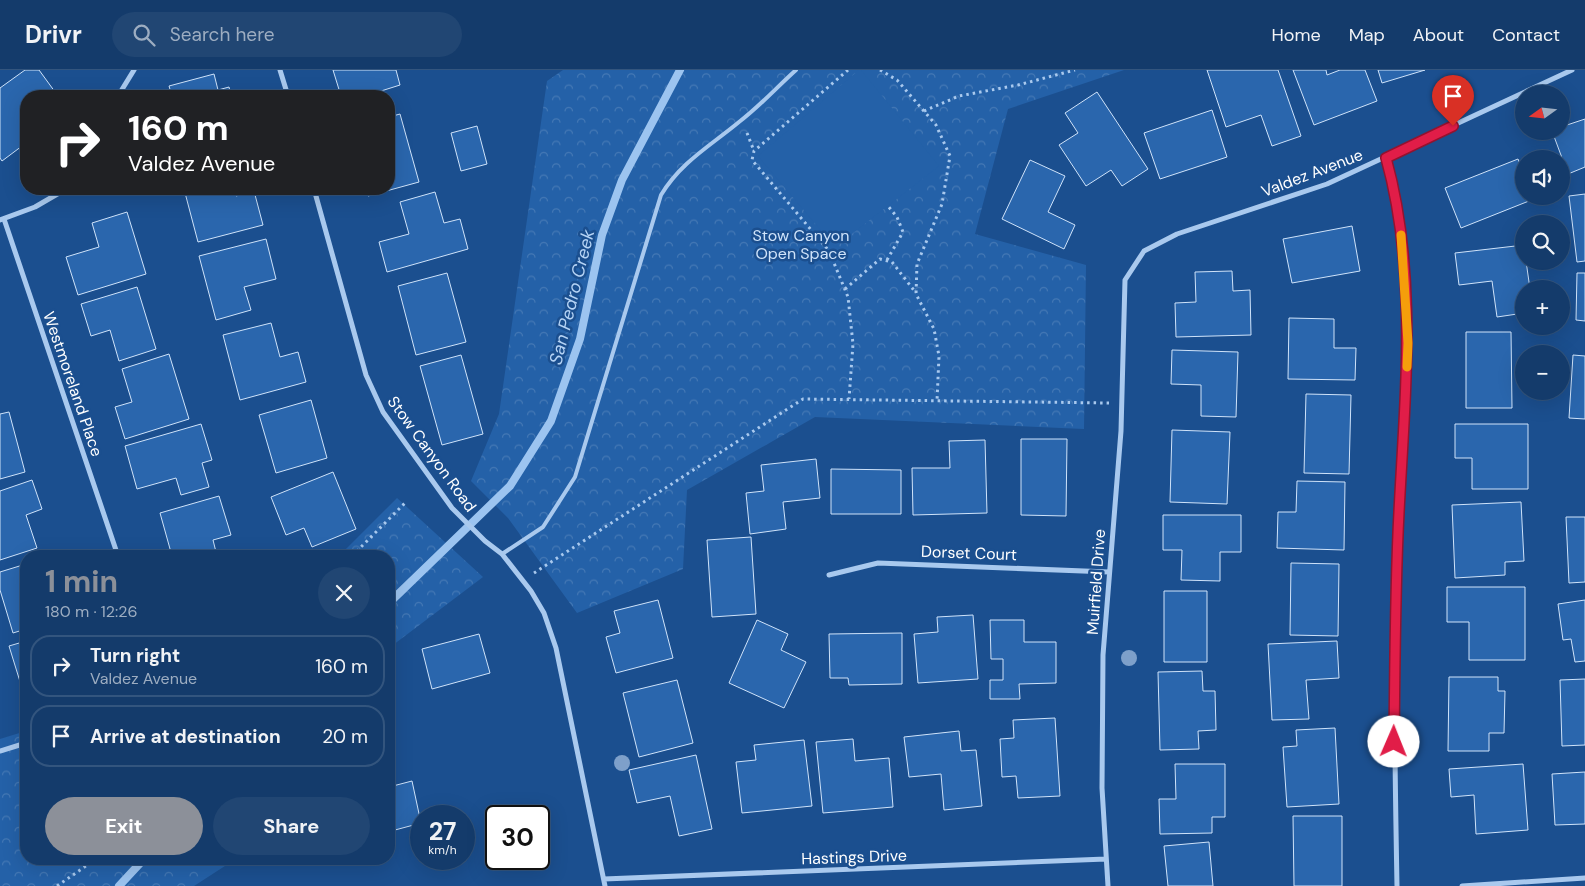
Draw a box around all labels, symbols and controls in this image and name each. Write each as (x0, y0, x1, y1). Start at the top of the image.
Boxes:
search box (112, 12, 462, 57)
text: Drivr (25, 19, 82, 50)
icon: search (130, 21, 158, 49)
text: Search here (170, 22, 275, 47)
text: Home (1271, 23, 1321, 47)
text: Map (1349, 23, 1385, 47)
text: About (1413, 23, 1464, 47)
text: Contact (1492, 23, 1560, 47)
pin (1432, 75, 1474, 126)
icon: arrive (1439, 82, 1467, 110)
north arrow (1515, 85, 1570, 140)
map controls (1515, 85, 1570, 400)
text: 160 m (128, 105, 229, 151)
icon: right (45, 110, 110, 175)
street label: Valdez Avenue (1258, 144, 1366, 202)
text: Valdez Avenue (128, 149, 275, 178)
button: sound (1515, 150, 1570, 205)
button: search (1515, 215, 1570, 270)
park label: Stow Canyon Open Space (753, 225, 849, 264)
water label: San Pedro Creek (544, 226, 601, 367)
button: + (1515, 280, 1570, 335)
street label: Westmoreland Place (38, 309, 108, 459)
button: − (1515, 345, 1570, 400)
street label: Stow Canyon Road (383, 392, 481, 516)
street label: Muirfield Drive (1082, 528, 1110, 636)
street label: Dorset Court (921, 541, 1017, 565)
text: 1 min (45, 562, 118, 601)
button: close (318, 567, 370, 619)
text: 180 m · 12:26 (45, 601, 138, 622)
text: Turn right (90, 643, 180, 668)
icon: right (47, 652, 75, 680)
text: 160 m (315, 654, 368, 679)
text: Valdez Avenue (90, 668, 197, 689)
position arrow (1367, 715, 1419, 767)
icon: arrive (47, 722, 75, 750)
text: Arrive at destination (90, 724, 281, 749)
text: 20 m (322, 724, 368, 749)
button: Exit (45, 797, 203, 855)
button: Share (213, 797, 370, 855)
speed limit sign: 30 (485, 805, 550, 870)
text: 27 (429, 815, 456, 848)
text: km/h (428, 842, 457, 858)
street label: Hastings Drive (801, 845, 907, 869)

